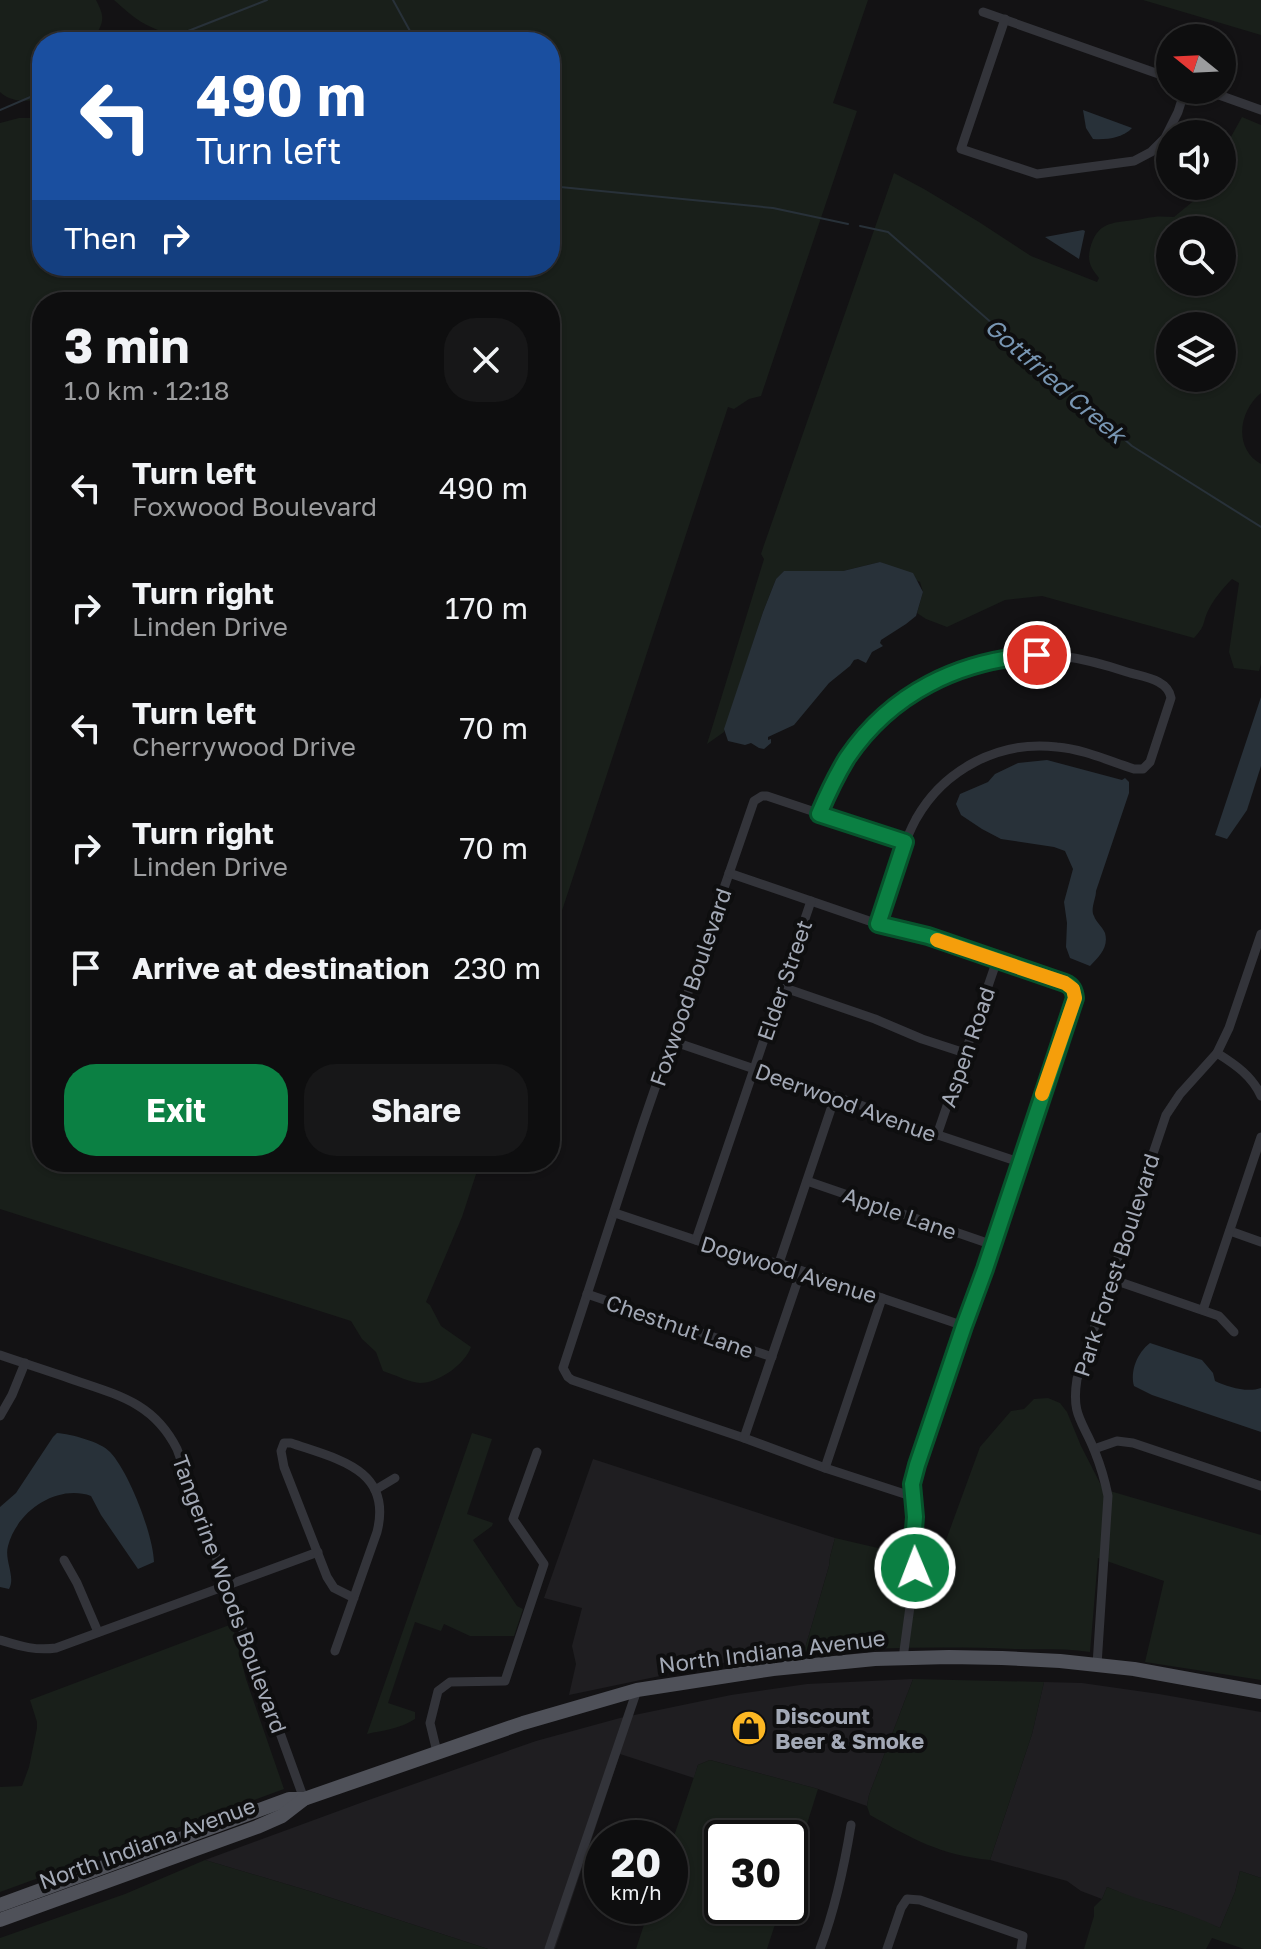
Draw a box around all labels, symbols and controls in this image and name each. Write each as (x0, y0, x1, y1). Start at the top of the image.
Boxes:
north arrow (1156, 24, 1236, 104)
map controls (1156, 24, 1236, 392)
text: 490 m (196, 61, 366, 128)
icon: left (64, 64, 168, 168)
button: sound (1156, 120, 1236, 200)
text: Turn left (196, 129, 342, 172)
icon: right (153, 216, 197, 260)
button: search (1156, 216, 1236, 296)
text: Then (64, 220, 137, 256)
water label: Gottfried Creek (980, 311, 1134, 450)
button: layers (1156, 312, 1236, 392)
text: 3 min (64, 316, 189, 374)
button: close (444, 318, 528, 402)
text: 1.0 km · 12:18 (64, 375, 230, 406)
text: Turn left (132, 455, 257, 491)
icon: left (64, 466, 108, 510)
text: 490 m (439, 470, 528, 506)
text: Foxwood Boulevard (132, 491, 377, 522)
text: Turn right (132, 575, 274, 611)
icon: right (64, 586, 108, 630)
text: 170 m (445, 590, 528, 626)
text: Linden Drive (132, 611, 288, 642)
pin (1003, 621, 1071, 689)
icon: arrive (1015, 633, 1059, 677)
text: Turn left (132, 695, 257, 731)
icon: left (64, 706, 108, 750)
text: 70 m (459, 710, 528, 746)
text: Cherrywood Drive (132, 731, 356, 762)
text: Turn right (132, 815, 274, 851)
icon: right (64, 826, 108, 870)
text: 70 m (459, 830, 528, 866)
text: Linden Drive (132, 851, 288, 882)
street label: Foxwood Boulevard (643, 885, 737, 1089)
street label: Elder Street (751, 916, 817, 1044)
icon: arrive (64, 946, 108, 990)
text: Arrive at destination (132, 950, 429, 986)
text: 230 m (453, 950, 541, 986)
street label: Aspen Road (934, 983, 1000, 1111)
street label: Deerwood Avenue (752, 1057, 940, 1147)
button: Exit (64, 1064, 288, 1156)
button: Share (304, 1064, 528, 1156)
street label: Park Forest Boulevard (1067, 1150, 1165, 1380)
street label: Apple Lane (840, 1181, 960, 1245)
street label: Dogwood Avenue (698, 1229, 880, 1309)
street label: Chestnut Lane (603, 1288, 757, 1364)
street label: Tangerine Woods Boulevard (167, 1451, 293, 1737)
position arrow (873, 1526, 957, 1610)
street label: North Indiana Avenue (657, 1624, 887, 1678)
place label: Discount Beer & Smoke (775, 1702, 924, 1754)
shop icon: Discount Beer & Smoke (730, 1709, 768, 1747)
street label: North Indiana Avenue (35, 1791, 259, 1895)
speed limit sign: 30 (704, 1820, 808, 1924)
text: 20 (611, 1838, 661, 1886)
text: km/h (611, 1880, 661, 1904)

